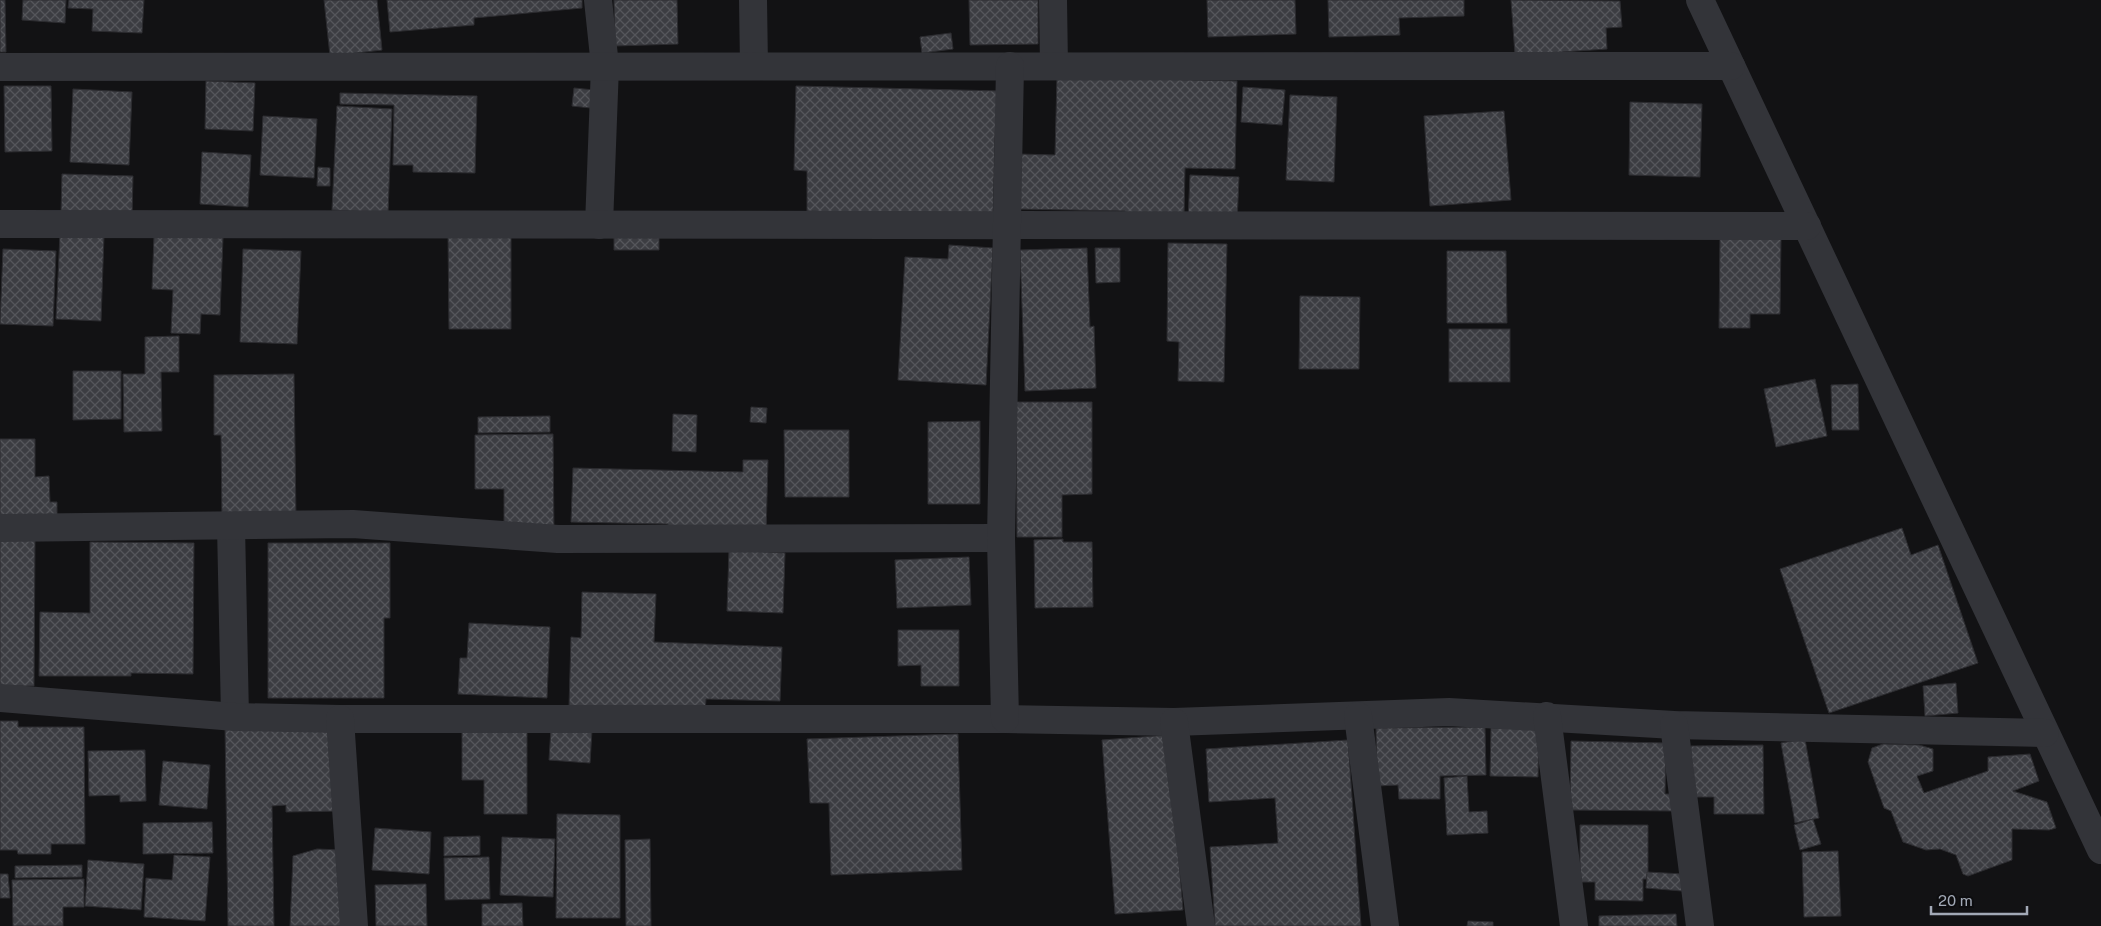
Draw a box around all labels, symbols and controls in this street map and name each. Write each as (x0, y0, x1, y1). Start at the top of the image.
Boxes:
scale bar (1931, 884, 2027, 916)
text: 20 m (1938, 892, 1973, 909)

